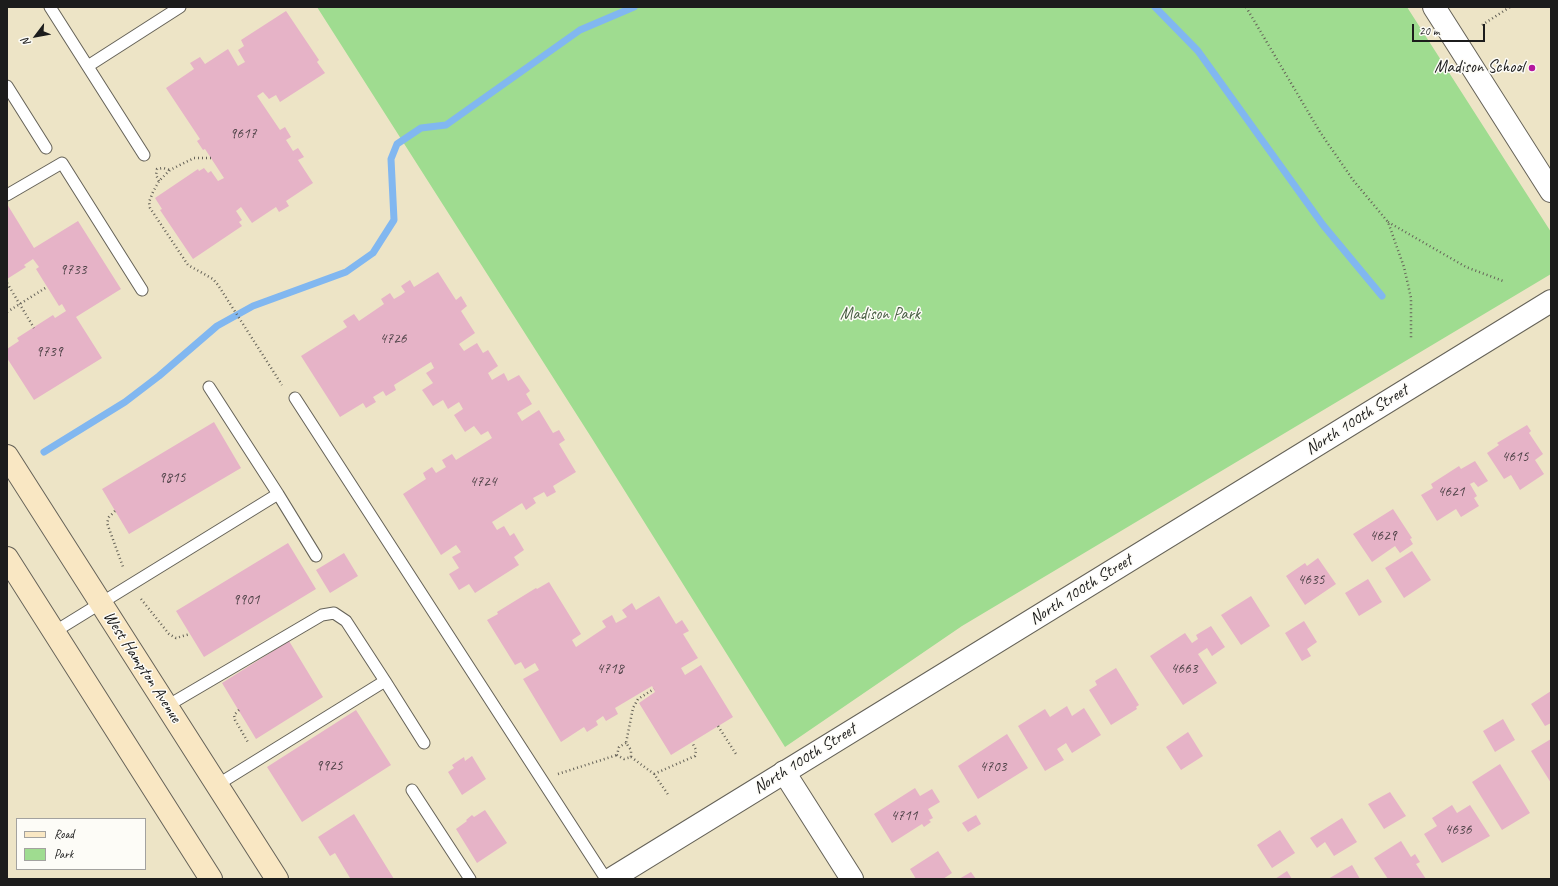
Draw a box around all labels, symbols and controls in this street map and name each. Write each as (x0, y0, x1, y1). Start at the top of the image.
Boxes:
north arrow (16, 16, 56, 56)
scale bar (1414, 16, 1487, 42)
text: 20 m (1419, 23, 1439, 39)
text: N (18, 36, 34, 49)
place label: Madison School (1434, 58, 1524, 78)
marker: Madison School (1527, 63, 1537, 73)
house number: 9617 (230, 125, 256, 143)
house number: 9733 (60, 261, 86, 279)
park label: Madison Park (840, 305, 920, 325)
house number: 4726 (380, 330, 406, 348)
house number: 9739 (36, 343, 62, 361)
street label: North 100th Street (1302, 380, 1412, 460)
house number: 4615 (1502, 448, 1528, 466)
house number: 9815 (159, 469, 185, 487)
house number: 4724 (470, 473, 496, 491)
house number: 4621 (1438, 483, 1464, 501)
house number: 4629 (1370, 527, 1396, 545)
street label: North 100th Street (1026, 550, 1136, 630)
house number: 4635 (1298, 571, 1324, 589)
house number: 9901 (233, 591, 259, 609)
street label: West Hampton Avenue (98, 607, 186, 727)
house number: 4718 (597, 660, 623, 678)
house number: 4663 (1171, 660, 1197, 678)
street label: North 100th Street (750, 719, 860, 799)
house number: 9925 (316, 757, 342, 775)
house number: 4703 (980, 758, 1006, 776)
house number: 4711 (891, 807, 917, 825)
legend (16, 818, 146, 870)
house number: 4636 (1445, 821, 1471, 839)
text: Road (54, 826, 74, 842)
text: Park (54, 846, 73, 862)

